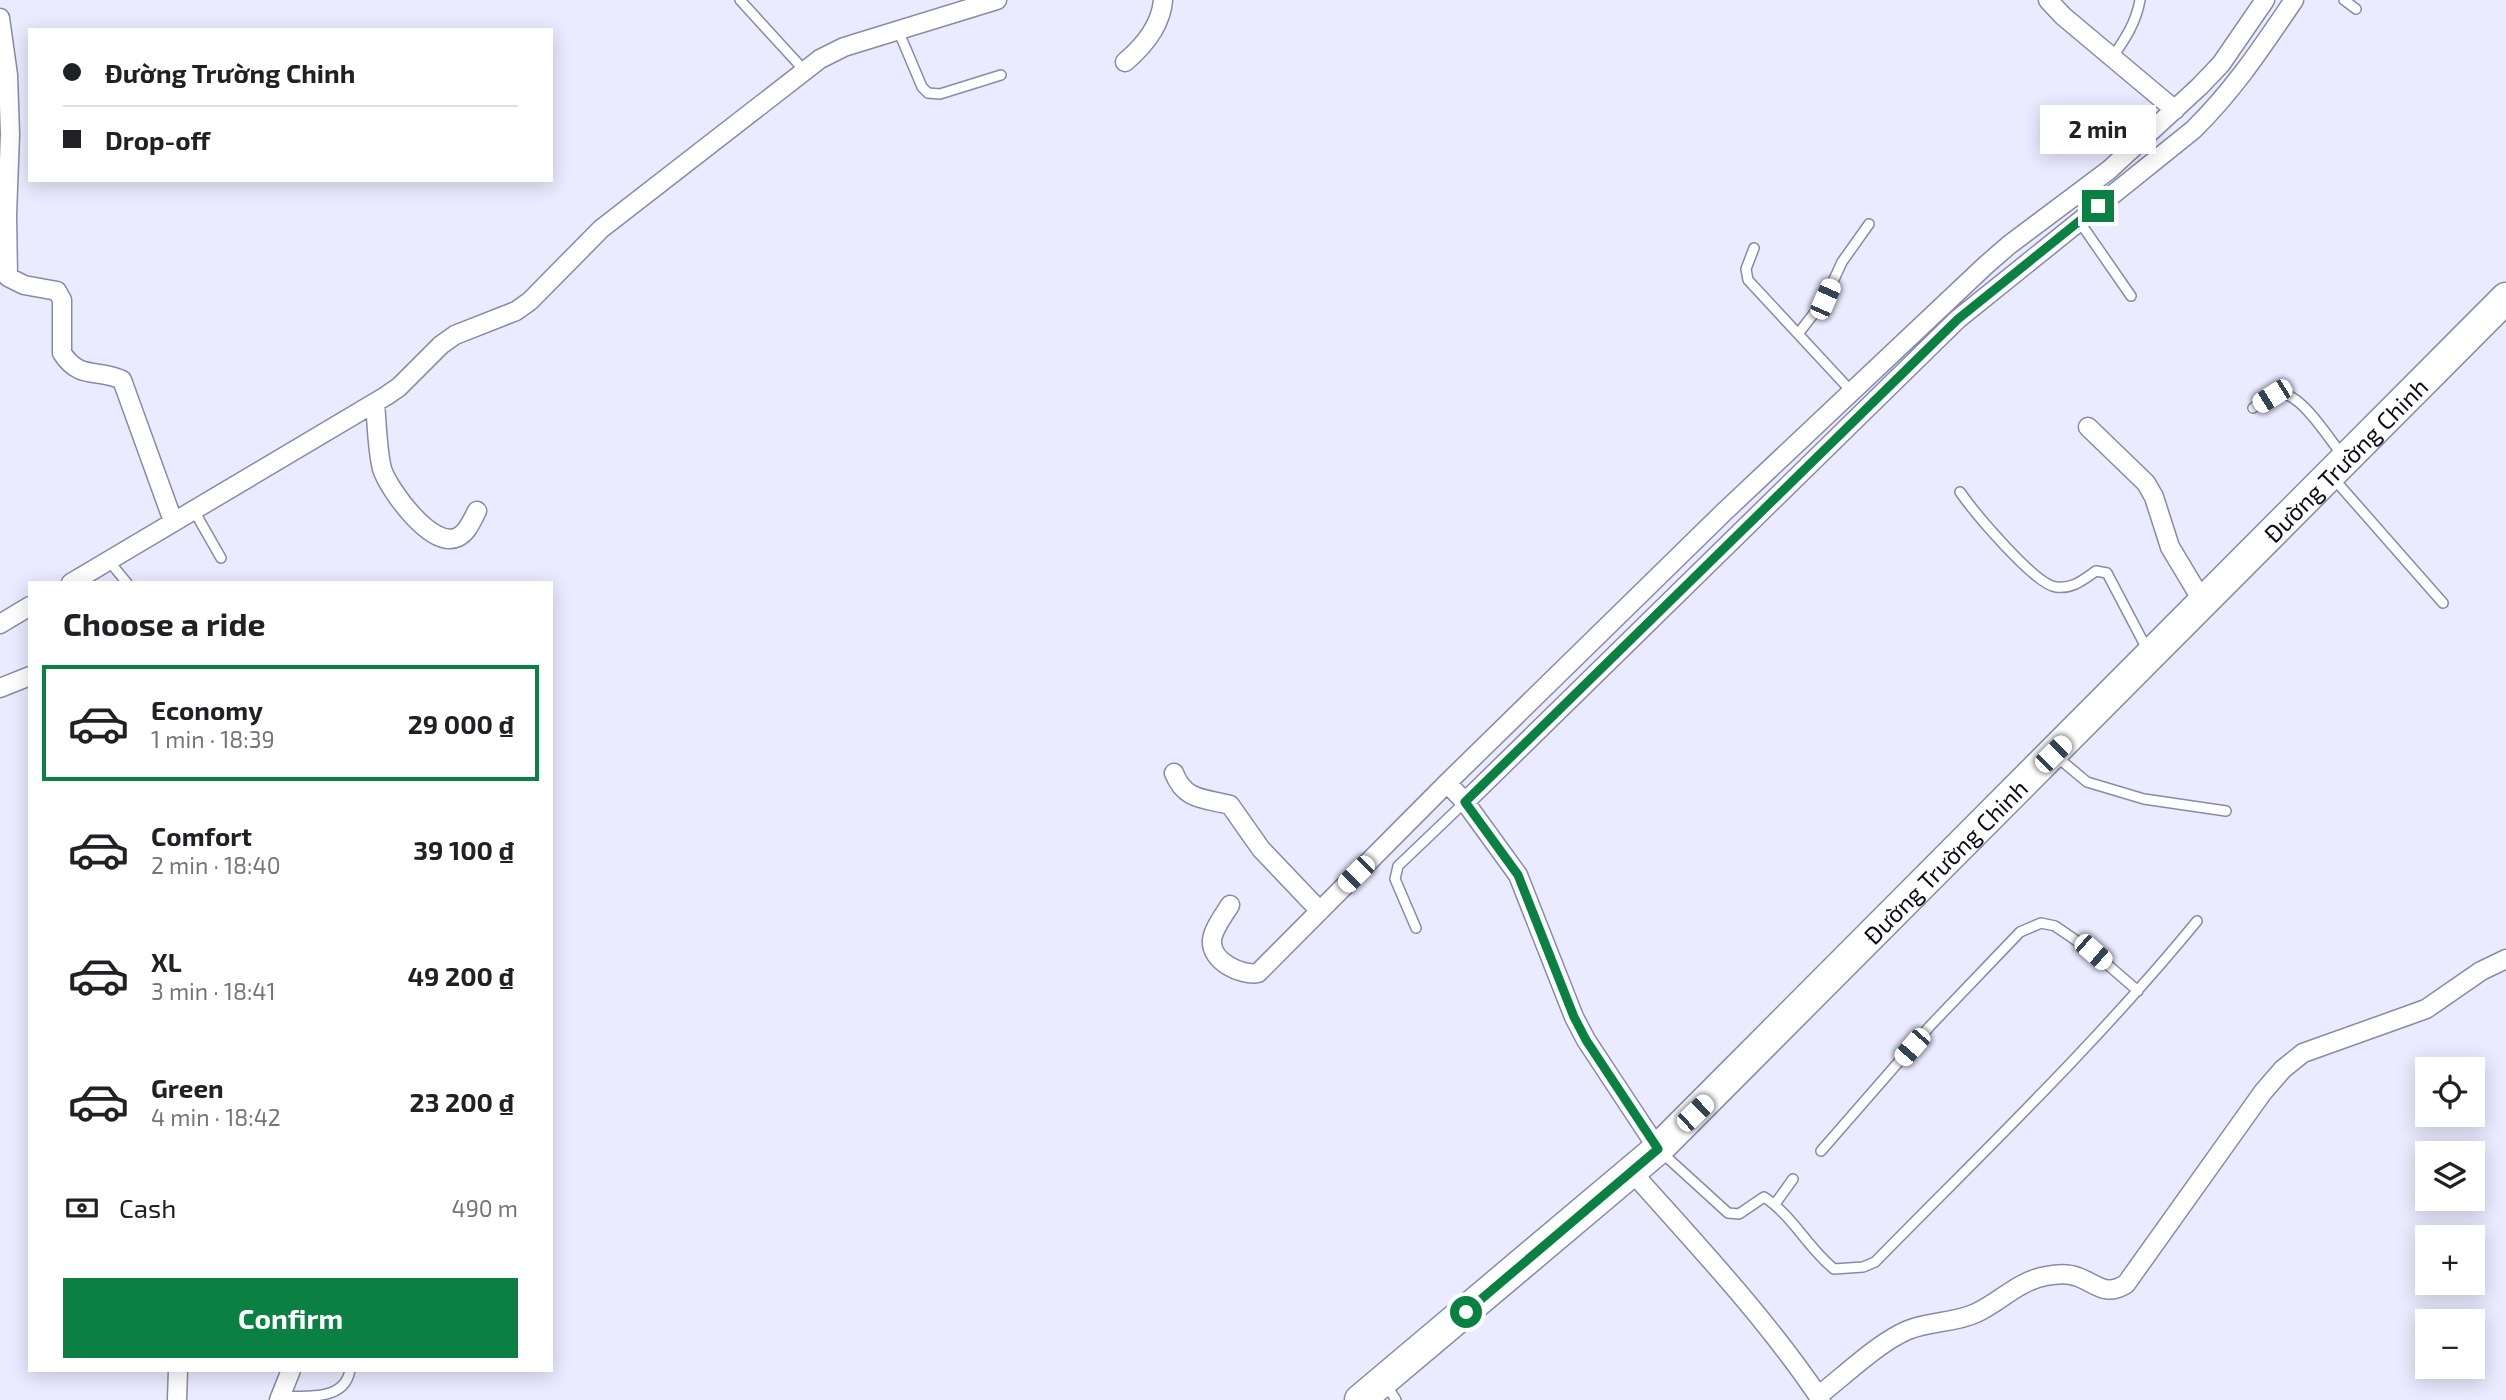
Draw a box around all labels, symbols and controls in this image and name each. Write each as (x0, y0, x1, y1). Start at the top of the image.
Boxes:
text: Đường Trường Chinh (105, 57, 355, 88)
callout: 2 min (2040, 104, 2156, 154)
text: 2 min (2069, 115, 2127, 143)
text: Drop-off (105, 124, 210, 155)
route end (2082, 190, 2114, 222)
car (1807, 276, 1844, 322)
street label: Đường Trường Chinh (2257, 371, 2433, 548)
car (2249, 376, 2296, 416)
text: Choose a ride (63, 604, 266, 642)
icon: car (67, 692, 130, 755)
text: Economy (151, 694, 263, 725)
text: 29 000 ₫ (408, 708, 514, 739)
text: 1 min · 18:39 (151, 725, 275, 753)
car (2031, 732, 2076, 776)
street label: Đường Trường Chinh (1857, 773, 2033, 949)
icon: car (67, 818, 130, 881)
text: Comfort (151, 820, 252, 851)
text: 39 100 ₫ (413, 834, 514, 865)
text: 2 min · 18:40 (151, 851, 281, 879)
car (1334, 852, 1379, 896)
car (2071, 930, 2116, 974)
icon: car (67, 944, 130, 1007)
text: XL (151, 946, 182, 977)
text: 49 200 ₫ (408, 960, 514, 991)
text: 3 min · 18:41 (151, 977, 276, 1005)
car (1891, 1024, 1934, 1070)
map controls (2415, 1057, 2485, 1379)
button: locate (2415, 1057, 2485, 1127)
icon: car (67, 1070, 130, 1133)
text: Green (151, 1072, 224, 1103)
text: 23 200 ₫ (410, 1086, 514, 1117)
car (1673, 1091, 1718, 1135)
text: 4 min · 18:42 (151, 1103, 281, 1131)
button: layers (2415, 1141, 2485, 1211)
icon: cash (63, 1189, 101, 1227)
text: Cash (119, 1192, 176, 1223)
text: 490 m (452, 1194, 518, 1222)
button: + (2415, 1225, 2485, 1295)
button: Confirm (63, 1278, 518, 1358)
route start (1450, 1296, 1482, 1328)
button: − (2415, 1309, 2485, 1379)

